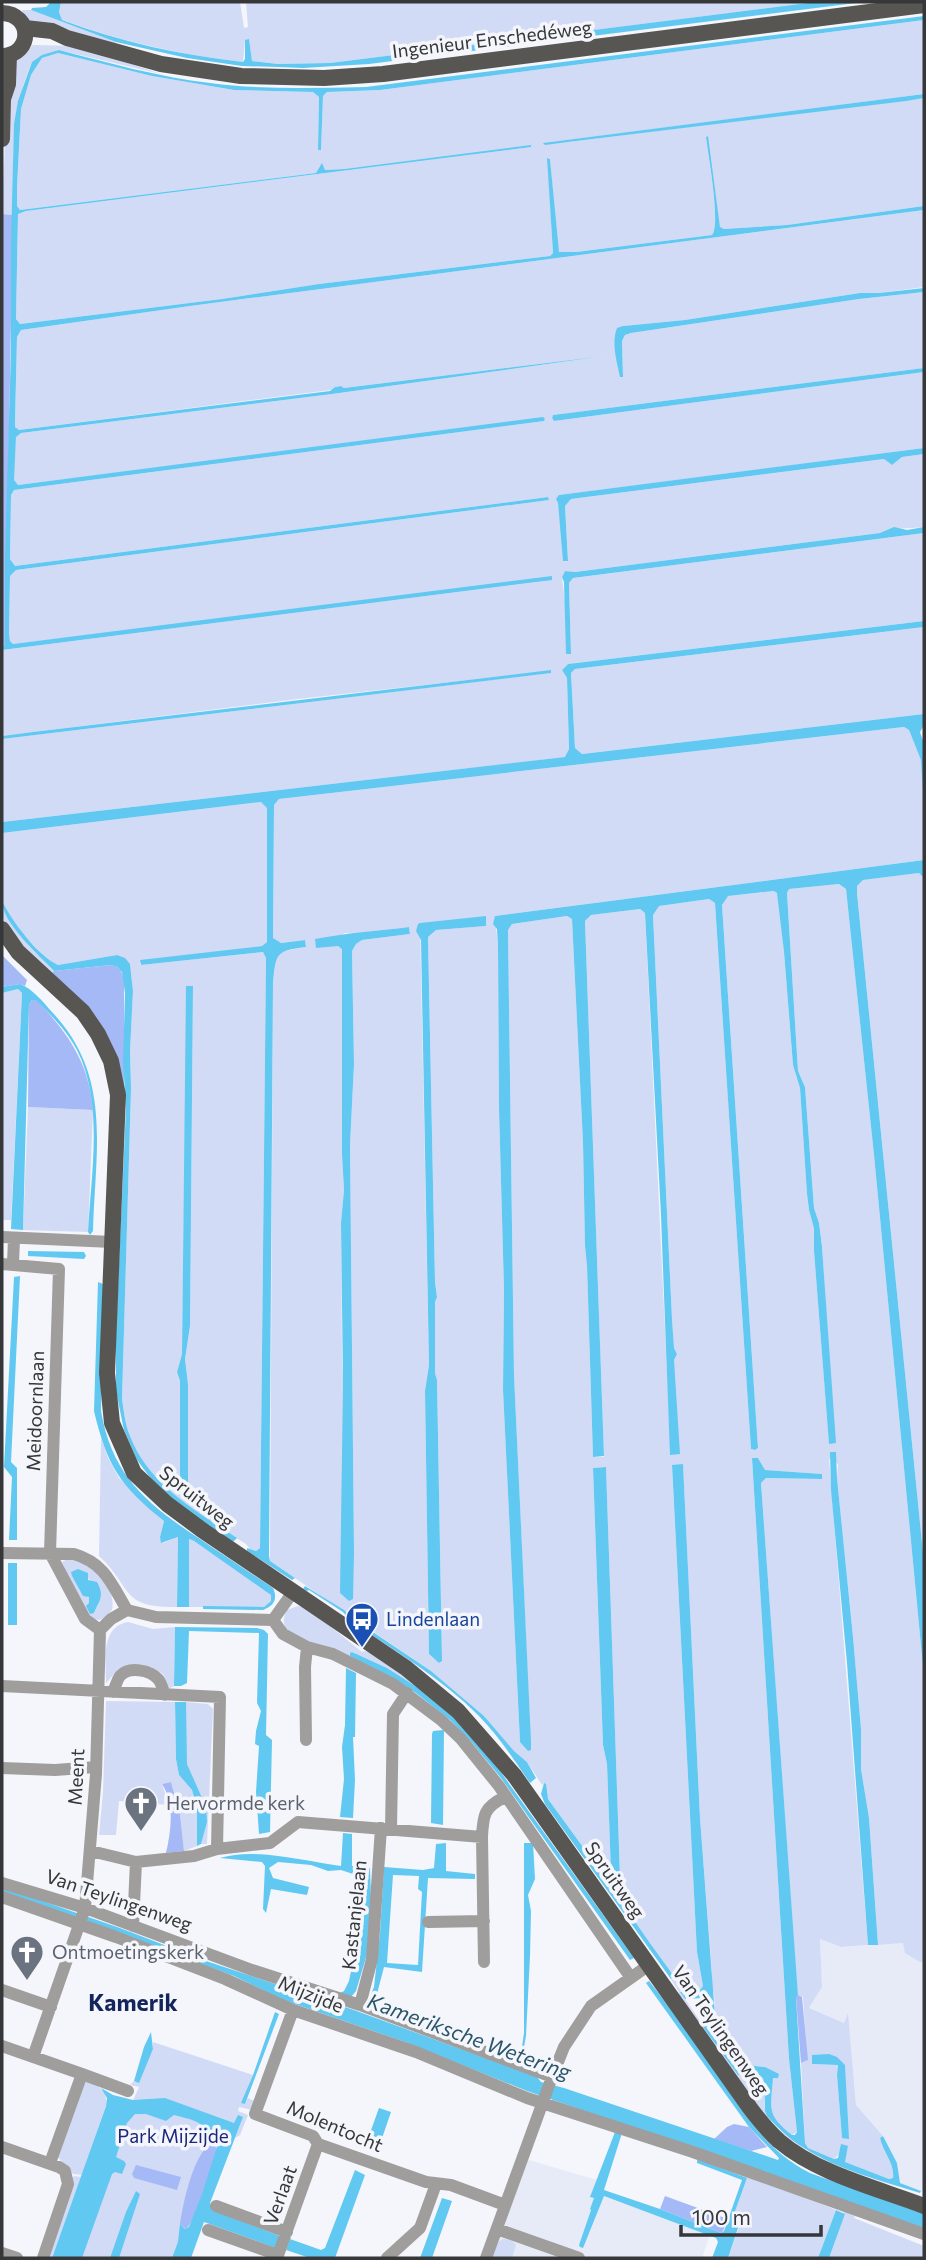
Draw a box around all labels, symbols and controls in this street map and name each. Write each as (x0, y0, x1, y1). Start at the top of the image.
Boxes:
street label: Ingenieur Enschedéweg (391, 15, 593, 62)
street label: Meidoornlaan (21, 1350, 48, 1472)
street label: Spruitweg (155, 1460, 239, 1533)
bus stop icon: Lindenlaan (343, 1600, 381, 1649)
place label: Lindenlaan (386, 1607, 480, 1630)
street label: Meent (63, 1748, 88, 1806)
church icon: Hervormde kerk (122, 1784, 160, 1833)
place label: Hervormde kerk (166, 1791, 305, 1814)
street label: Spruitweg (581, 1837, 650, 1923)
street label: Kastanjelaan (336, 1859, 371, 1971)
street label: Van Teylingenweg (43, 1864, 195, 1935)
church icon: Ontmoetingskerk (8, 1933, 46, 1982)
place label: Ontmoetingskerk (52, 1940, 204, 1963)
street label: Van Teylingenweg (668, 1960, 775, 2099)
street label: Mijzijde (275, 1970, 347, 2017)
water label: Kameriksche Wetering (364, 1987, 576, 2085)
district label: Kamerik (88, 1988, 178, 2016)
street label: Molentocht (284, 2095, 387, 2156)
park label: Park Mijzijde (117, 2124, 229, 2147)
street label: Verlaat (258, 2162, 301, 2228)
scale bar (681, 2194, 821, 2238)
text: 100 m (692, 2204, 751, 2229)

